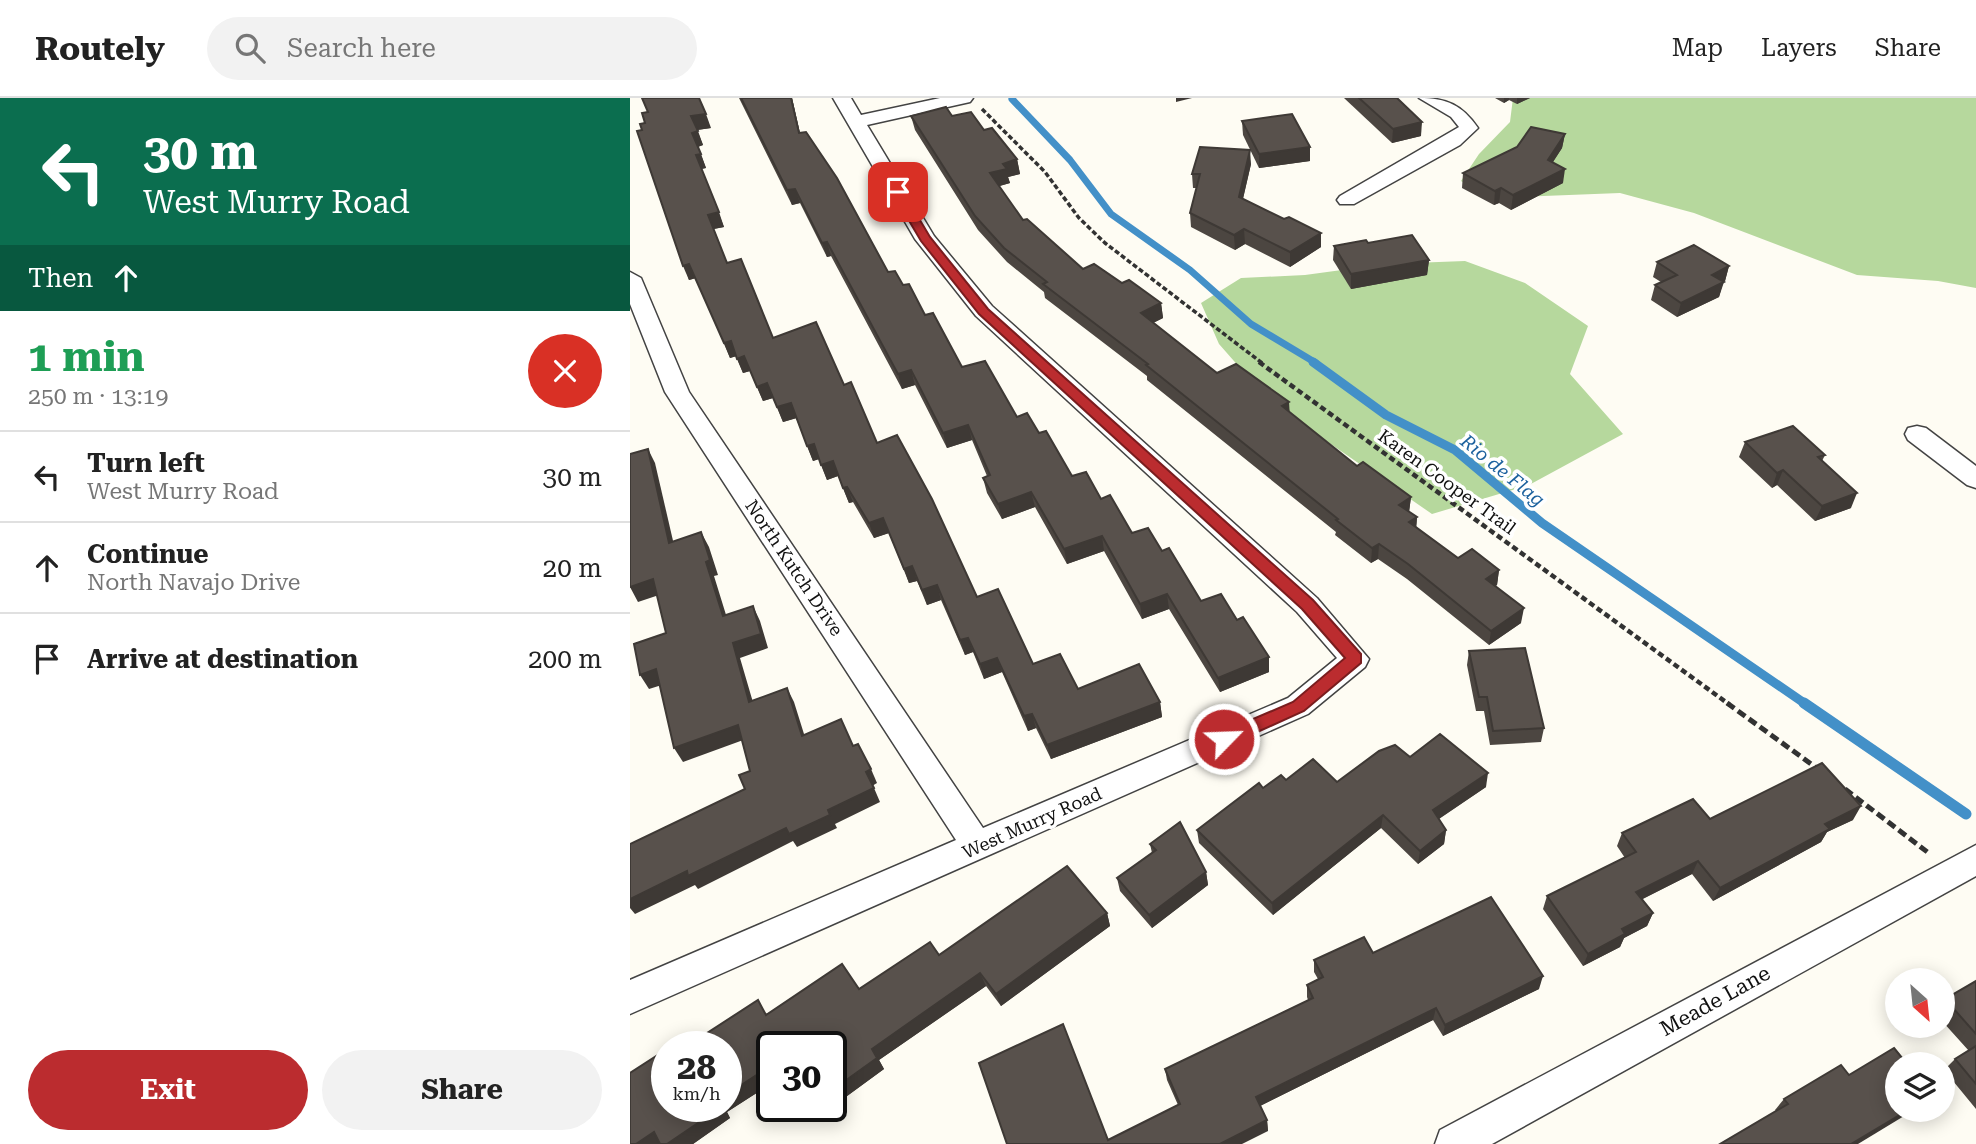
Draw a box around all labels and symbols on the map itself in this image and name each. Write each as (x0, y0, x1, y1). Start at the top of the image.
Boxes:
pin (868, 162, 928, 222)
street label: Karen Cooper Trail (1374, 425, 1520, 539)
water label: Rio de Flag (1455, 429, 1549, 511)
street label: North Kutch Drive (741, 496, 848, 640)
position arrow (1187, 702, 1261, 776)
street label: West Murry Road (959, 782, 1105, 863)
street label: Meade Lane (1656, 961, 1774, 1041)
north arrow (1885, 968, 1955, 1038)
speed limit sign: 30 (756, 1031, 847, 1122)

